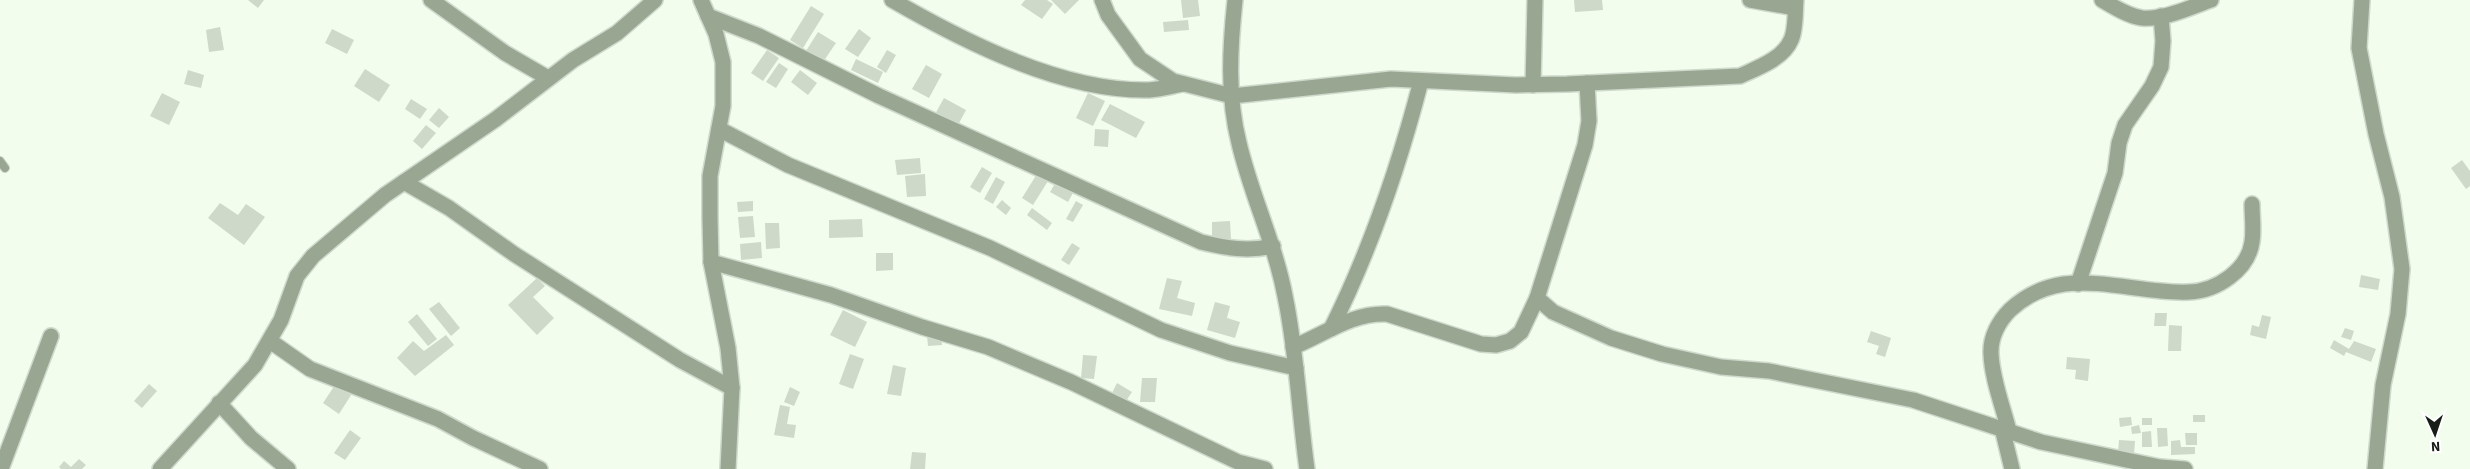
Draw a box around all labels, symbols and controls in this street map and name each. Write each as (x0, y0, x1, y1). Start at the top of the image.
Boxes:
north arrow (2410, 409, 2460, 459)
text: N (2430, 436, 2441, 456)

